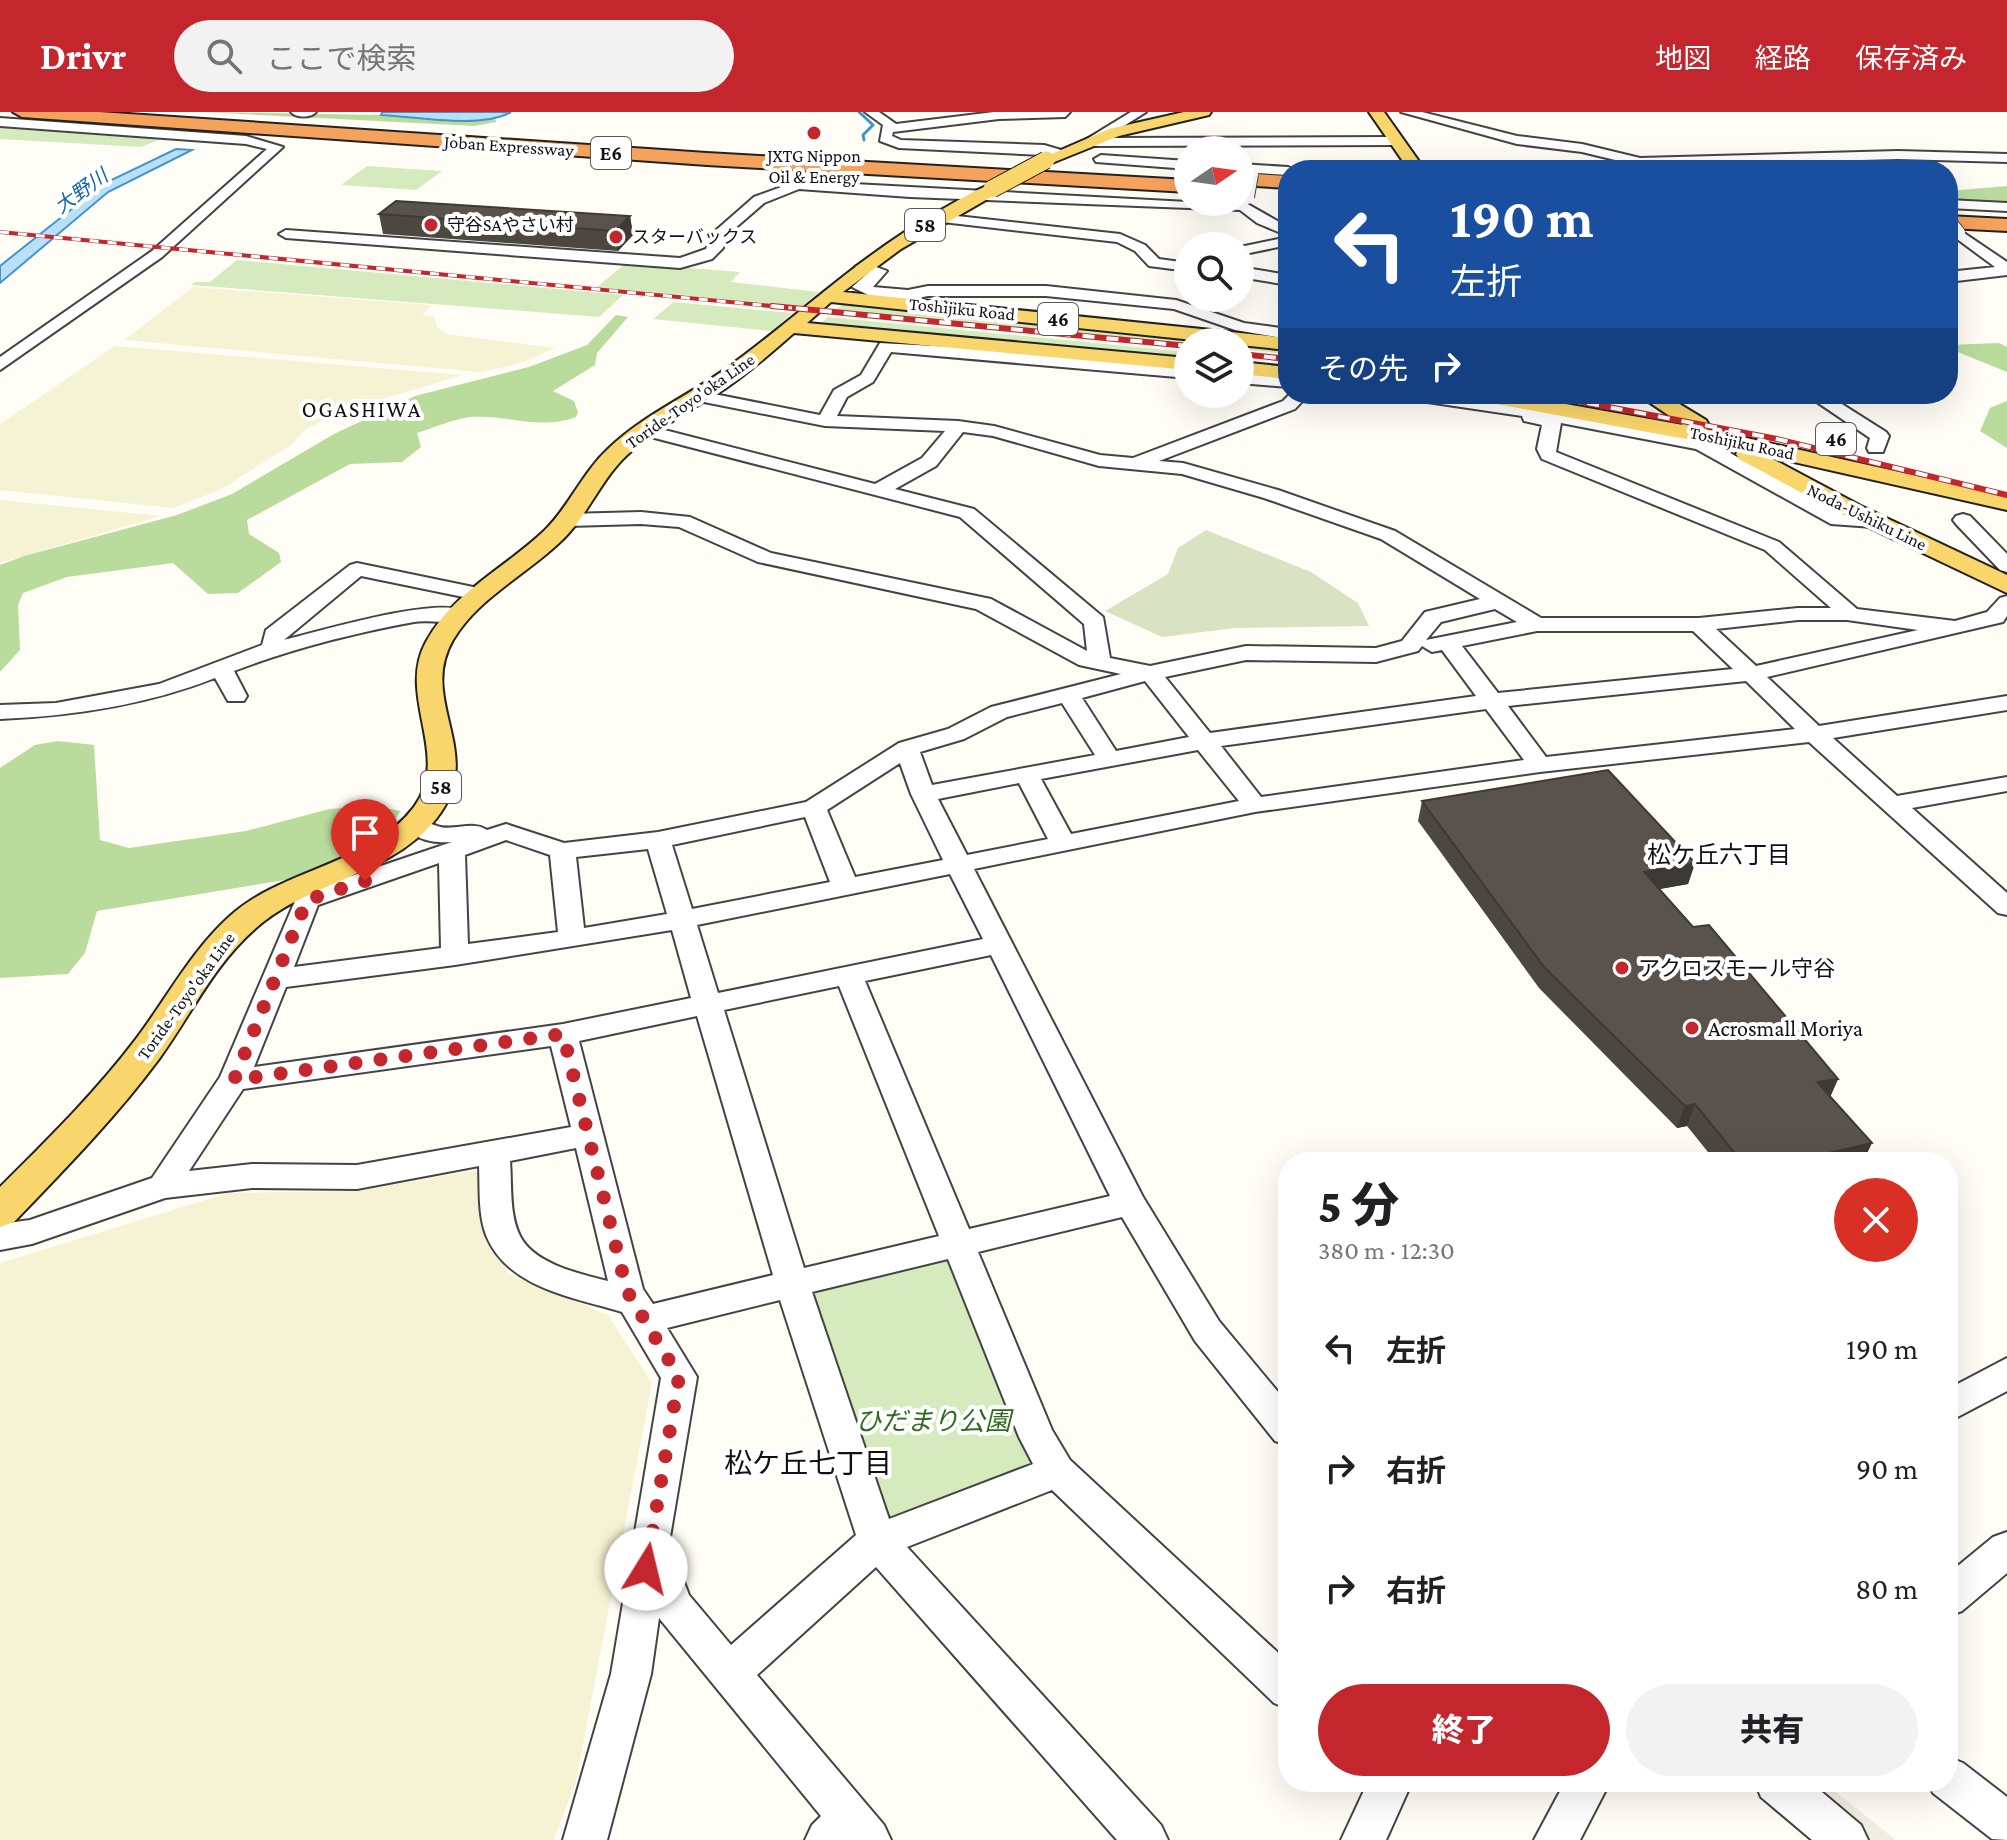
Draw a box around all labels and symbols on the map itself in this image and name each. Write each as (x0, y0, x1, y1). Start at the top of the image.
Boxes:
marker: JXTG Nippon Oil & Energy (805, 124, 823, 142)
street label: Joban Expressway (442, 131, 575, 161)
north arrow (1174, 136, 1254, 216)
road number: E6 (591, 137, 631, 169)
place label: JXTG Nippon Oil & Energy (765, 146, 861, 187)
water label: 大野川 (50, 163, 113, 218)
road number: 58 (905, 209, 945, 241)
place label: 守谷SAやさい村 (447, 215, 574, 235)
marker: 守谷SAやさい村 (422, 216, 440, 234)
place label: スターバックス (632, 227, 757, 247)
marker: スターバックス (607, 228, 625, 246)
street label: Toshijiku Road (908, 293, 1017, 326)
road number: 46 (1038, 303, 1078, 335)
street label: Toride-Toyo'oka Line (622, 349, 758, 453)
district label: OGASHIWA (302, 397, 422, 422)
street label: Toshijiku Road (1688, 422, 1797, 465)
road number: 46 (1816, 423, 1856, 455)
street label: Noda-Ushiku Line (1804, 479, 1930, 555)
road number: 58 (421, 771, 461, 803)
pin (331, 799, 399, 881)
district label: 松ケ丘六丁目 (1647, 841, 1791, 868)
street label: Toride-Toyo'oka Line (133, 928, 239, 1064)
place label: アクロスモール守谷 (1638, 956, 1835, 981)
marker: アクロスモール守谷 (1613, 959, 1631, 977)
place label: Acrosmall Moriya (1708, 1016, 1863, 1041)
marker: Acrosmall Moriya (1683, 1019, 1701, 1037)
park label: ひだまり公園 (855, 1407, 1015, 1436)
district label: 松ケ丘七丁目 (724, 1448, 892, 1479)
position arrow (604, 1527, 688, 1611)

